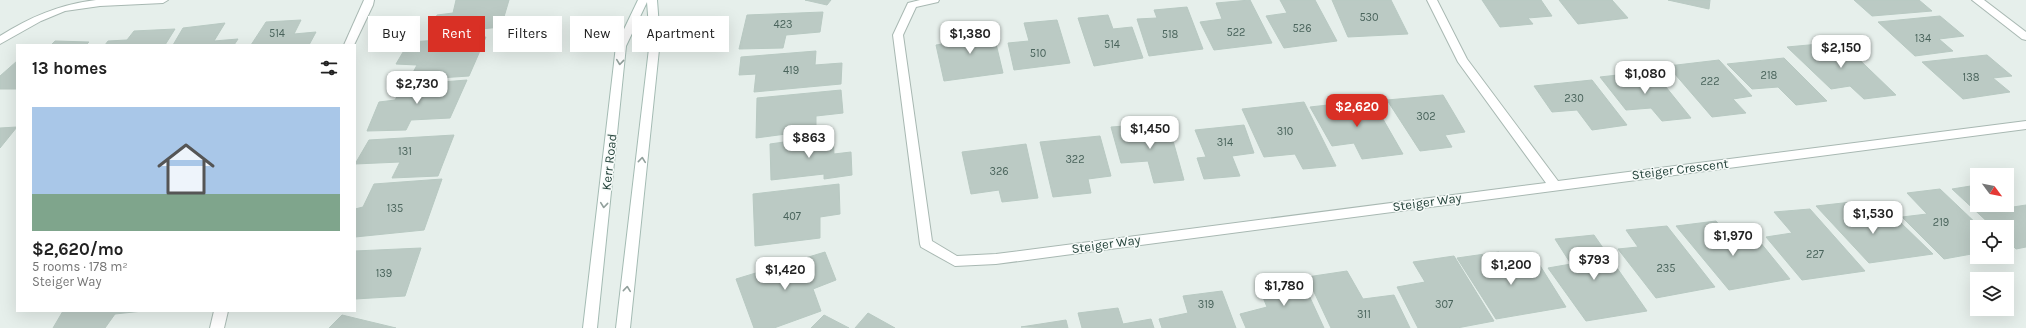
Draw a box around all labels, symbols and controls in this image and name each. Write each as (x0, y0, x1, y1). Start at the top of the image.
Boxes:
house number: 530 (1359, 11, 1379, 24)
chip: Buy (368, 16, 420, 52)
chip: Rent (428, 16, 485, 52)
chip: Filters (493, 16, 562, 52)
chip: New (570, 16, 624, 52)
chip: Apartment (632, 16, 729, 52)
house number: 423 (773, 18, 793, 31)
pin: $1,380 (937, 21, 1003, 55)
house number: 526 (1293, 22, 1311, 35)
text: $1,380 (949, 26, 991, 41)
house number: 522 (1227, 26, 1245, 39)
house number: 514 (269, 27, 285, 40)
house number: 518 (1162, 28, 1179, 41)
house number: 134 (1915, 32, 1931, 45)
pin: $2,150 (1808, 35, 1874, 69)
house number: 514 (1104, 38, 1120, 51)
text: $2,150 (1821, 40, 1861, 55)
house number: 510 (1030, 47, 1046, 60)
icon: filters (318, 57, 340, 79)
text: 13 homes (32, 58, 107, 78)
one-way arrow (615, 59, 624, 65)
pin: $1,080 (1612, 61, 1678, 95)
house number: 419 (783, 64, 799, 77)
text: $1,080 (1624, 66, 1666, 81)
house number: 218 (1761, 69, 1778, 82)
pin: $2,730 (384, 71, 450, 105)
house number: 138 (1963, 71, 1980, 84)
house number: 222 (1700, 75, 1720, 88)
text: $2,730 (396, 76, 438, 91)
house number: 230 (1564, 92, 1584, 105)
pin: $2,620 (1324, 94, 1390, 128)
text: $2,620 (1335, 99, 1379, 114)
house number: 302 (1416, 110, 1436, 123)
pin: $1,450 (1117, 116, 1183, 150)
text: $1,450 (1130, 121, 1170, 136)
pin: $863 (785, 125, 833, 159)
house number: 310 (1277, 125, 1293, 138)
text: $863 (792, 130, 826, 145)
icon: home (150, 133, 222, 205)
street label: Kerr Road (599, 133, 619, 191)
house number: 314 (1217, 136, 1233, 149)
house number: 131 (398, 145, 412, 158)
house number: 322 (1065, 153, 1085, 166)
street label: Steiger Crescent (1631, 156, 1729, 182)
one-way arrow (637, 157, 646, 163)
house number: 326 (989, 165, 1009, 178)
north arrow (1970, 168, 2014, 212)
map controls (1970, 168, 2014, 316)
street label: Steiger Way (1392, 190, 1462, 214)
pin: $1,530 (1840, 201, 1906, 235)
house number: 135 (387, 202, 403, 215)
one-way arrow (599, 202, 608, 208)
text: $1,530 (1853, 206, 1893, 221)
house number: 407 (783, 210, 801, 223)
house number: 219 (1933, 216, 1949, 229)
button: locate (1970, 220, 2014, 264)
pin: $1,970 (1700, 223, 1766, 257)
text: $1,970 (1713, 228, 1753, 243)
street label: Steiger Way (1071, 232, 1141, 256)
text: $2,620/mo (32, 239, 123, 259)
pin: $793 (1570, 247, 1618, 281)
house number: 227 (1806, 248, 1824, 261)
pin: $1,200 (1478, 252, 1544, 286)
text: $793 (1578, 252, 1610, 267)
pin: $1,420 (752, 257, 818, 291)
text: $1,200 (1490, 257, 1532, 272)
text: 5 rooms · 178 m² (32, 259, 128, 274)
text: $1,420 (765, 262, 805, 277)
house number: 235 (1656, 262, 1676, 275)
house number: 139 (376, 267, 392, 280)
button: layers (1970, 272, 2014, 316)
pin: $1,780 (1251, 273, 1317, 307)
text: Steiger Way (32, 274, 102, 289)
text: $1,780 (1264, 278, 1304, 293)
one-way arrow (622, 286, 631, 292)
house number: 319 (1198, 298, 1214, 311)
house number: 307 (1435, 298, 1453, 311)
house number: 311 (1357, 308, 1371, 321)

